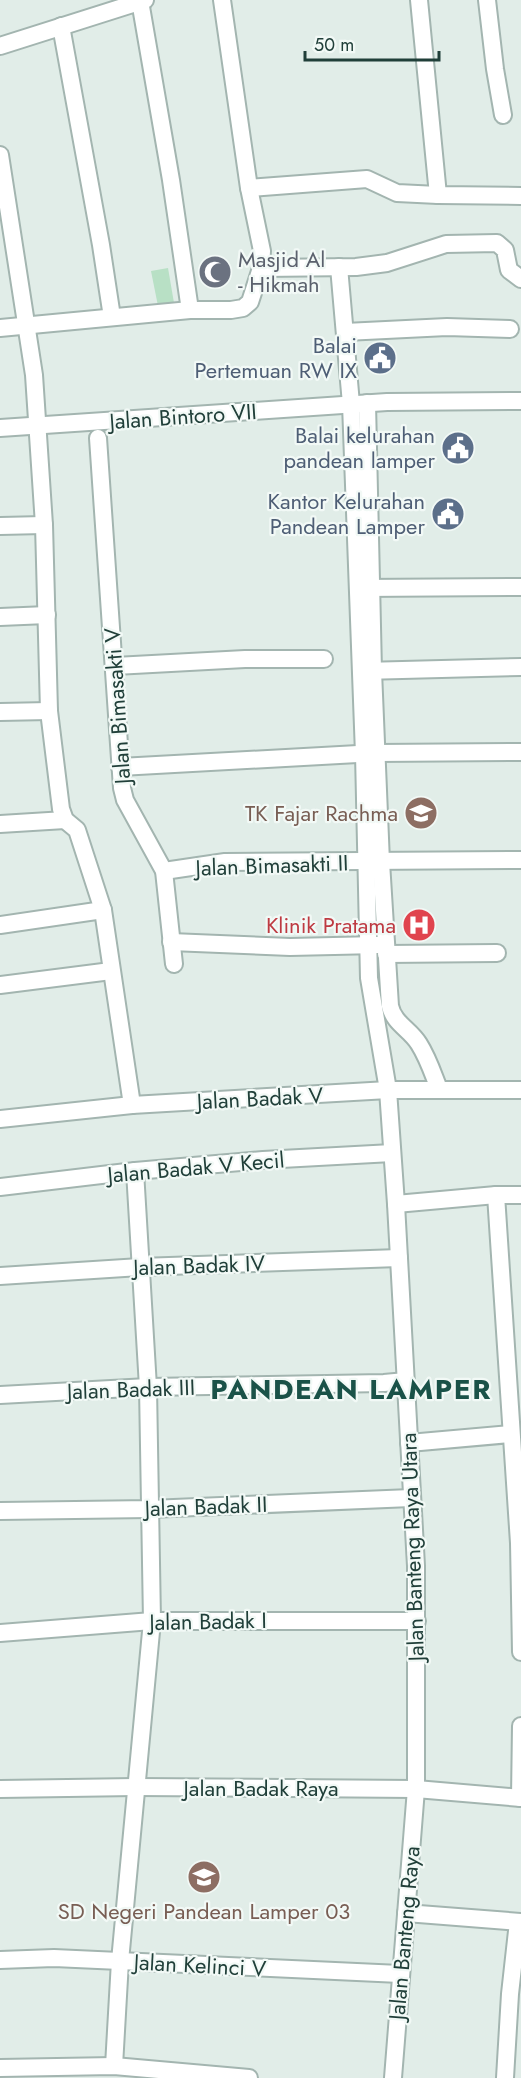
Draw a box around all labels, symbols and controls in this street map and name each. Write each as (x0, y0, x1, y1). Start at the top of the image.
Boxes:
scale bar (305, 24, 438, 62)
text: 50 m (314, 32, 354, 58)
place label: Masjid Al - Hikmah (238, 243, 325, 300)
mosque icon: Masjid Al - Hikmah (197, 254, 233, 290)
place label: Balai Pertemuan RW IX (194, 329, 357, 386)
public building icon: Balai Pertemuan RW IX (362, 340, 398, 376)
street label: Jalan Bintoro VII (105, 395, 258, 437)
place label: Balai kelurahan pandean lamper (284, 419, 435, 476)
public building icon: Balai kelurahan pandean lamper (440, 430, 476, 466)
place label: Kantor Kelurahan Pandean Lamper (267, 485, 425, 542)
public building icon: Kantor Kelurahan Pandean Lamper (430, 496, 466, 532)
street label: Jalan Bimasakti V (96, 626, 139, 788)
school or university icon: TK Fajar Rachma (403, 795, 439, 831)
place label: TK Fajar Rachma (245, 797, 398, 829)
street label: Jalan Bimasakti II (192, 846, 349, 884)
hospital icon: Klinik Pratama (401, 907, 437, 943)
place label: Klinik Pratama (266, 909, 396, 941)
street label: Jalan Badak V (193, 1079, 324, 1117)
street label: Jalan Badak V Kecil (103, 1143, 286, 1191)
street label: Jalan Badak IV (130, 1247, 266, 1283)
district label: PANDEAN LAMPER (210, 1369, 492, 1410)
street label: Jalan Badak III (63, 1371, 196, 1407)
street label: Jalan Banteng Raya Utara (392, 1432, 432, 1665)
street label: Jalan Badak II (141, 1488, 268, 1524)
street label: Jalan Badak I (146, 1604, 267, 1638)
street label: Jalan Badak Raya (181, 1772, 338, 1804)
street label: Jalan Banteng Raya (380, 1845, 428, 2024)
school or university icon: SD Negeri Pandean Lamper 03 (186, 1859, 222, 1895)
place label: SD Negeri Pandean Lamper 03 (58, 1895, 350, 1927)
street label: Jalan Kelinci V (130, 1945, 267, 1984)

